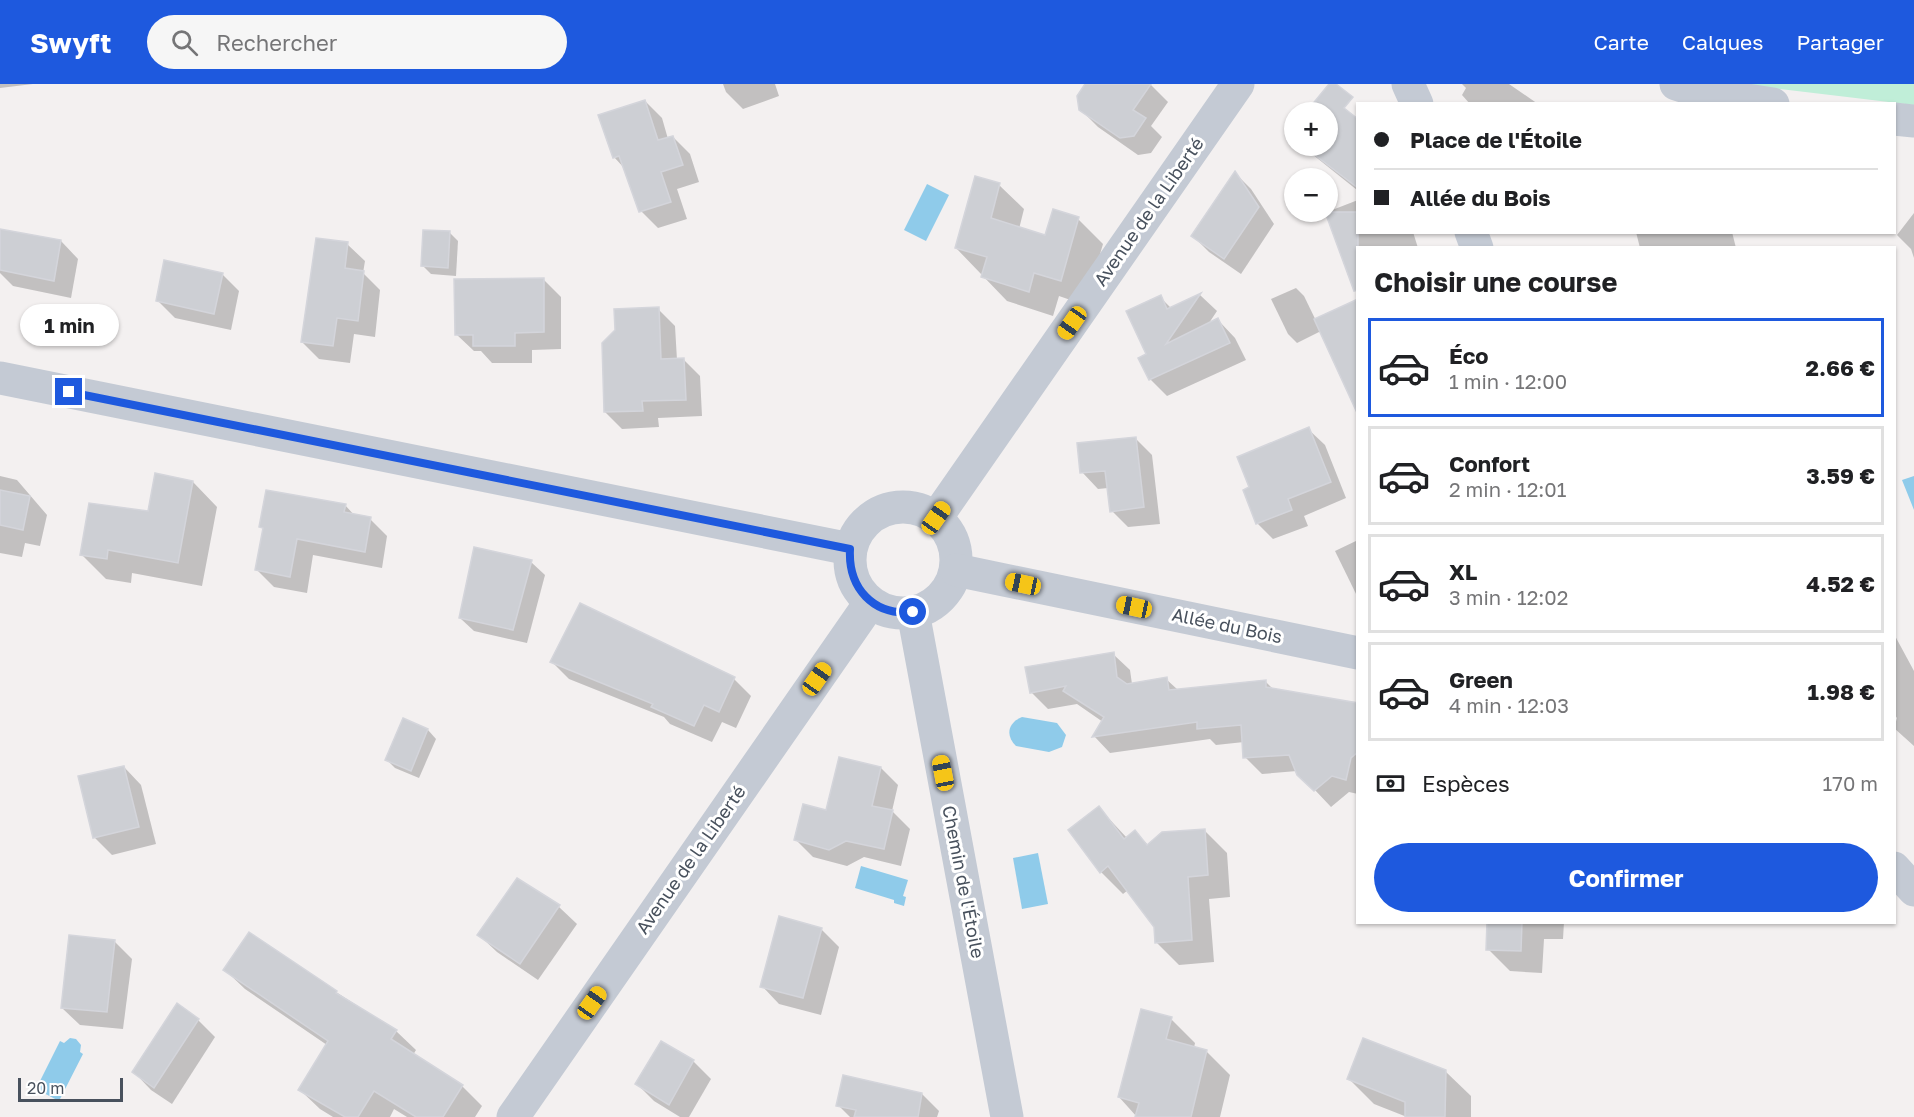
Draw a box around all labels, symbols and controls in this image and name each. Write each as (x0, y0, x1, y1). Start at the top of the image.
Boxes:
search box (147, 15, 567, 69)
text: Swyft (30, 26, 111, 59)
icon: search (168, 26, 201, 59)
text: Rechercher (216, 29, 337, 56)
text: Carte (1593, 29, 1649, 55)
text: Calques (1682, 29, 1763, 55)
text: Partager (1796, 29, 1884, 55)
map controls (1284, 102, 1338, 222)
button: + (1284, 102, 1338, 156)
text: Place de l'Étoile (1410, 126, 1582, 153)
street label: Avenue de la Liberté (1089, 133, 1208, 290)
button: − (1284, 168, 1338, 222)
text: Allée du Bois (1410, 184, 1551, 211)
text: Choisir une course (1374, 266, 1617, 298)
car (1054, 303, 1090, 343)
callout: 1 min (20, 305, 118, 347)
text: 1 min (44, 313, 95, 337)
icon: car (1377, 341, 1431, 395)
text: Éco (1449, 342, 1488, 369)
text: 2.66 € (1806, 354, 1875, 381)
text: 1 min · 12:00 (1449, 369, 1567, 393)
route end (55, 378, 82, 405)
icon: car (1377, 449, 1431, 503)
text: Confort (1449, 450, 1530, 477)
text: 3.59 € (1806, 462, 1875, 489)
text: 2 min · 12:01 (1449, 477, 1566, 501)
car (918, 498, 954, 538)
icon: car (1377, 557, 1431, 611)
text: XL (1449, 558, 1477, 585)
text: 4.52 € (1806, 570, 1875, 597)
car (1004, 571, 1042, 597)
text: 3 min · 12:02 (1449, 585, 1568, 609)
car (1115, 594, 1153, 620)
route start (899, 598, 926, 625)
street label: Allée du Bois (1170, 603, 1284, 647)
car (799, 659, 835, 699)
icon: car (1377, 665, 1431, 719)
text: Green (1449, 666, 1513, 693)
text: 1.98 € (1808, 678, 1875, 705)
text: 4 min · 12:03 (1449, 693, 1569, 717)
car (931, 754, 955, 792)
icon: cash (1374, 767, 1407, 800)
text: Espèces (1422, 770, 1510, 797)
text: 170 m (1823, 771, 1878, 795)
street label: Avenue de la Liberté (631, 781, 750, 938)
street label: Chemin de l'Étoile (938, 804, 990, 960)
button: Confirmer (1374, 843, 1878, 912)
car (574, 983, 610, 1023)
scale bar (18, 1075, 123, 1102)
text: 20 m (27, 1078, 64, 1098)

